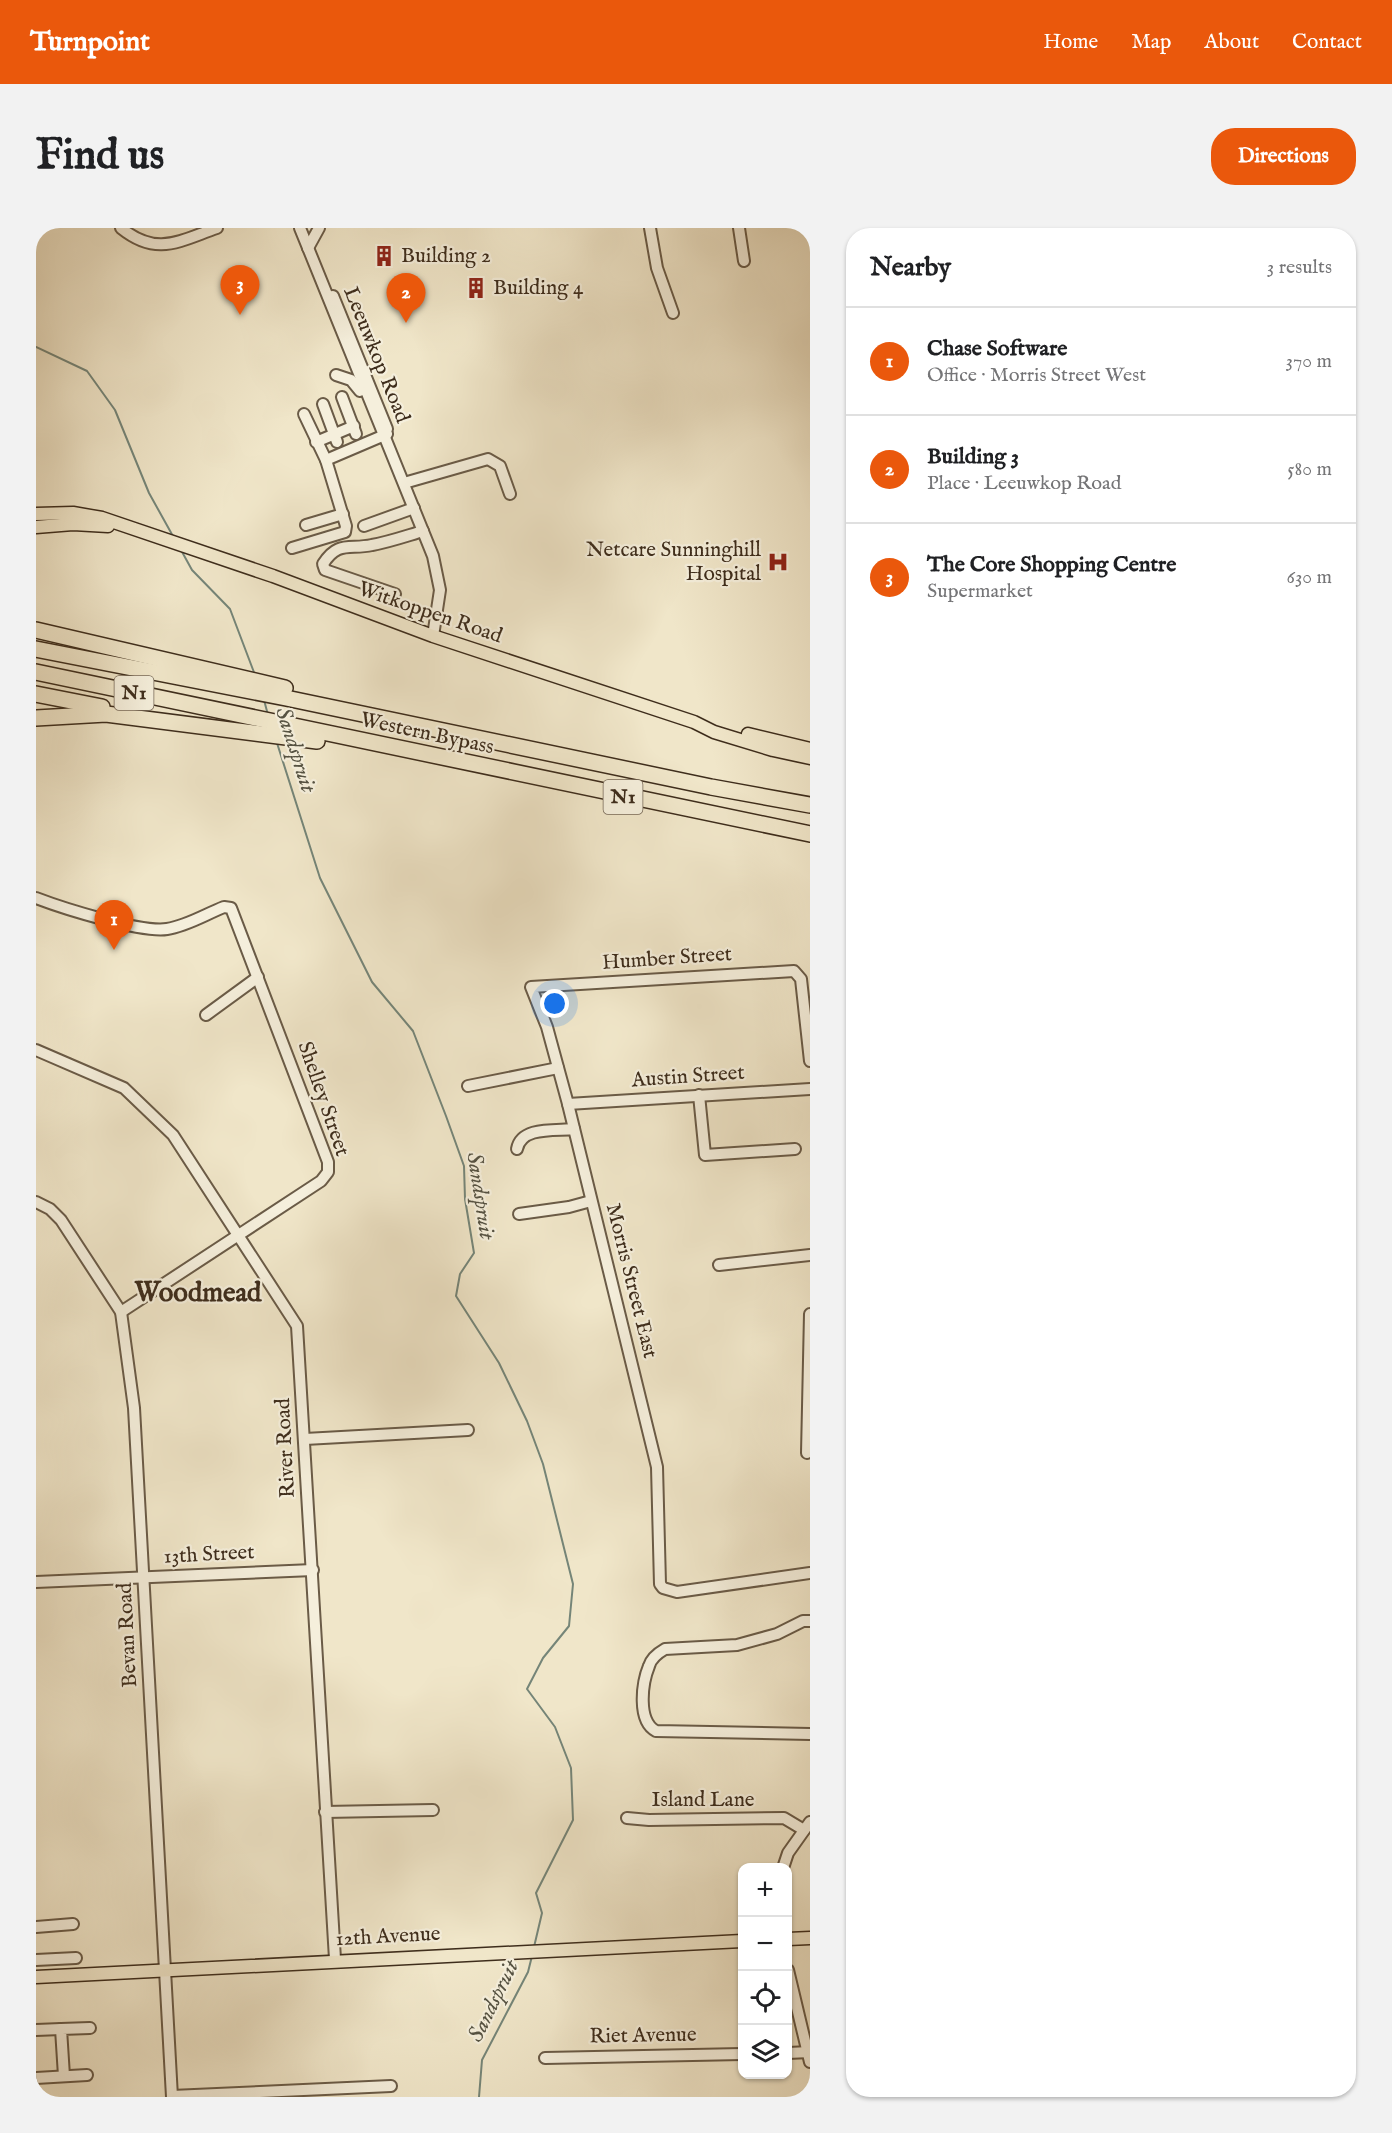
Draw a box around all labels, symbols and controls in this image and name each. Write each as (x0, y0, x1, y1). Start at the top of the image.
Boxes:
text: Turnpoint (30, 25, 150, 60)
text: Home (1043, 29, 1098, 56)
text: Map (1131, 29, 1171, 56)
text: About (1204, 29, 1259, 56)
text: Contact (1292, 29, 1362, 56)
button: Directions (1211, 128, 1356, 185)
text: Find us (36, 130, 164, 183)
place label: Building 2 (401, 243, 491, 270)
building icon: Building 2 (372, 244, 396, 268)
text: Nearby (870, 251, 951, 284)
text: 3 results (1267, 255, 1332, 280)
pin: 3 (220, 266, 260, 315)
pin: 2 (386, 274, 425, 323)
place label: Building 4 (493, 275, 584, 302)
building icon: Building 4 (464, 276, 488, 300)
street label: Leeuwkop Road (336, 283, 416, 428)
text: Chase Software (927, 335, 1067, 363)
text: 1 (886, 349, 893, 374)
text: 370 m (1286, 349, 1332, 374)
text: Office · Morris Street West (927, 363, 1146, 388)
text: Building 3 (927, 443, 1019, 471)
text: 2 (885, 457, 894, 482)
text: 580 m (1287, 457, 1332, 482)
text: Place · Leeuwkop Road (927, 471, 1121, 496)
place label: Netcare Sunninghill Hospital (586, 537, 761, 588)
hospital icon: Netcare Sunninghill Hospital (766, 550, 790, 574)
text: The Core Shopping Centre (927, 551, 1176, 579)
text: 3 (886, 565, 893, 590)
text: 630 m (1286, 565, 1332, 590)
street label: Witkoppen Road (354, 576, 506, 651)
text: Supermarket (927, 579, 1033, 604)
road number: N1 (114, 676, 154, 710)
water label: Sandspruit (268, 704, 322, 797)
street label: Western Bypass (358, 707, 496, 761)
road number: N1 (604, 780, 642, 814)
pin: 1 (94, 900, 134, 950)
street label: Humber Street (601, 941, 733, 977)
your location (540, 989, 569, 1018)
street label: Shelley Street (291, 1038, 355, 1160)
street label: Austin Street (630, 1060, 745, 1094)
water label: Sandspruit (459, 1150, 501, 1242)
street label: Morris Street East (599, 1201, 663, 1361)
district label: Woodmead (133, 1277, 262, 1311)
street label: River Road (270, 1397, 302, 1499)
street label: 13th Street (163, 1539, 255, 1571)
street label: Bevan Road (112, 1581, 144, 1688)
street label: Island Lane (651, 1787, 755, 1814)
map controls (738, 1863, 792, 2079)
button: + (738, 1863, 792, 1917)
button: − (738, 1917, 792, 1971)
street label: 12th Avenue (335, 1921, 441, 1953)
water label: Sandspruit (462, 1955, 526, 2047)
button: locate (738, 1971, 792, 2025)
street label: Riet Avenue (589, 2022, 697, 2050)
button: layers (738, 2025, 792, 2079)

